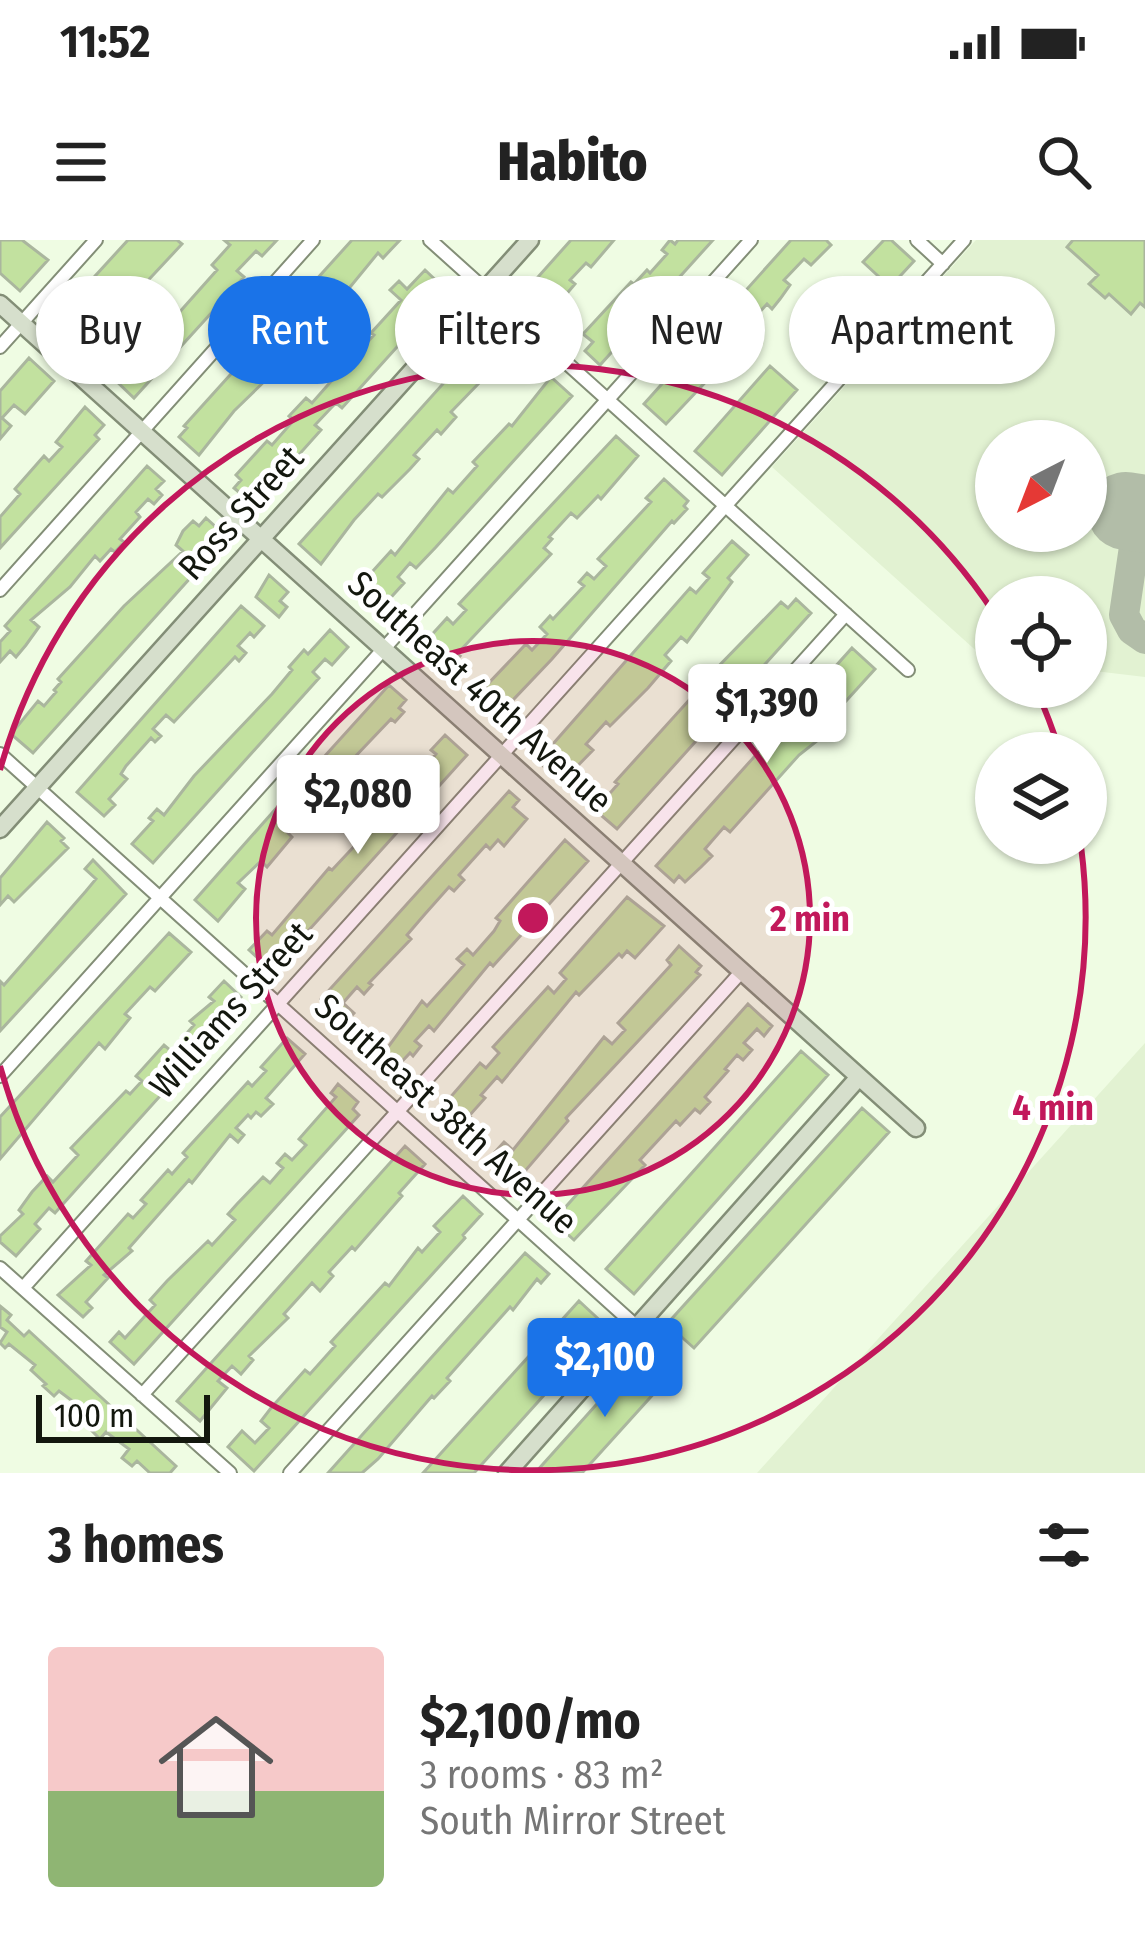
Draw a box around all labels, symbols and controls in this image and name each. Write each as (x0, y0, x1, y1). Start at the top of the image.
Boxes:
text: 11:52 (60, 15, 150, 69)
icon: menu (48, 129, 114, 195)
icon: search (1031, 129, 1097, 195)
text: Habito (497, 130, 648, 194)
chip: Buy (36, 276, 184, 384)
chip: Rent (208, 276, 371, 384)
chip: Filters (395, 276, 583, 384)
chip: New (607, 276, 765, 384)
chip: Apartment (789, 276, 1055, 384)
north arrow (975, 420, 1107, 552)
map controls (975, 420, 1107, 864)
street label: Ross Street (169, 437, 313, 589)
street label: Southeast 40th Avenue (339, 562, 621, 822)
button: locate (975, 576, 1107, 708)
pin: $1,390 (669, 664, 865, 766)
text: $1,390 (715, 680, 819, 726)
button: layers (975, 732, 1107, 864)
pin: $2,080 (260, 755, 456, 857)
text: $2,080 (304, 771, 412, 817)
centre of rings (512, 897, 554, 939)
text: 2 min (769, 897, 850, 941)
street label: Williams Street (140, 913, 322, 1107)
street label: Southeast 38th Avenue (306, 984, 586, 1244)
text: 4 min (1012, 1086, 1094, 1130)
pin: $2,100 (507, 1318, 703, 1420)
text: $2,100 (554, 1334, 656, 1380)
scale bar (36, 1389, 210, 1442)
text: 100 m (54, 1396, 134, 1436)
icon: filters (1031, 1512, 1097, 1578)
text: 3 homes (48, 1514, 224, 1576)
text: $2,100/mo (420, 1690, 641, 1752)
icon: home (144, 1695, 288, 1839)
text: 3 rooms · 83 m² (420, 1752, 664, 1798)
text: South Mirror Street (420, 1798, 726, 1844)

